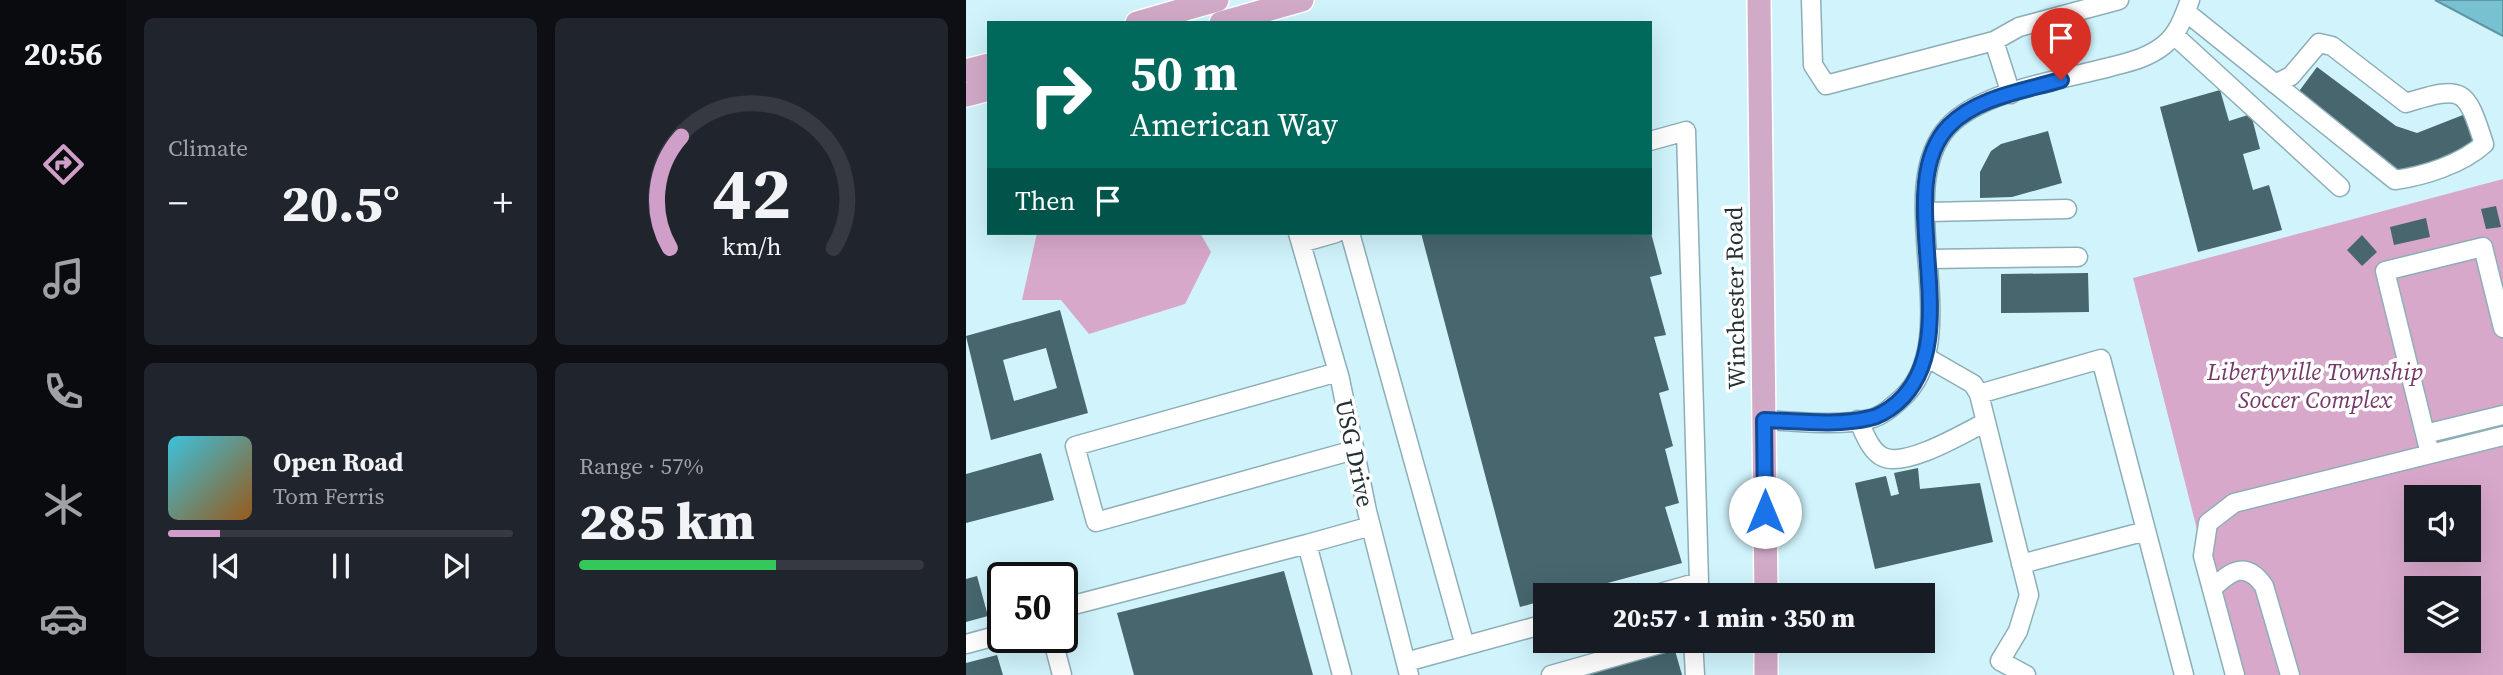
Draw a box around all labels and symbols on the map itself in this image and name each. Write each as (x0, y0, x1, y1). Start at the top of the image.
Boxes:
pin (2031, 8, 2091, 80)
street label: Winchester Road (1717, 206, 1753, 390)
park label: Libertyville Township Soccer Complex (2206, 355, 2423, 416)
street label: USG Drive (1328, 396, 1382, 510)
position arrow (1728, 475, 1802, 549)
speed limit sign: 50 (987, 562, 1078, 653)

